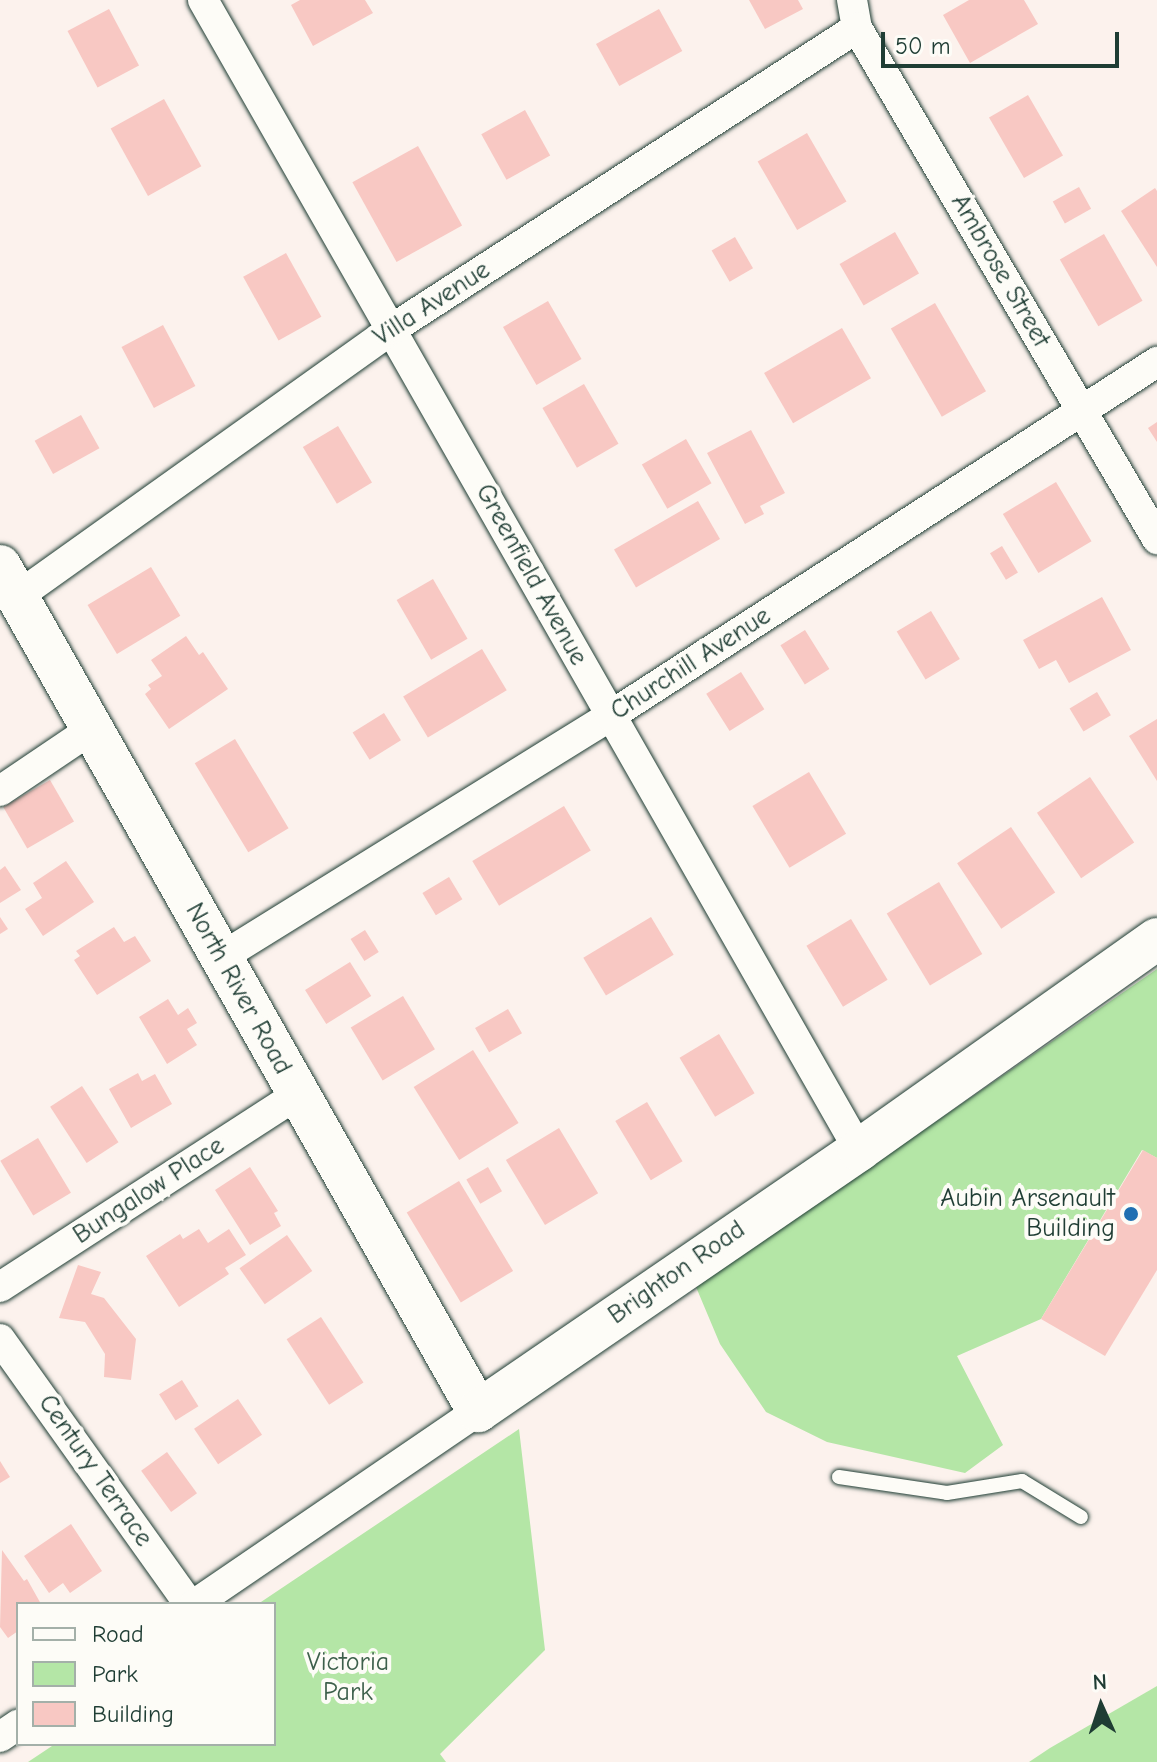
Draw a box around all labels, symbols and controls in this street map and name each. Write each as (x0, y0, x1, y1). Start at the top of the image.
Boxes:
scale bar (885, 16, 1123, 66)
text: 50 m (895, 32, 951, 60)
street label: Ambrose Street (944, 189, 1056, 353)
street label: Villa Avenue (368, 255, 496, 353)
street label: Greenfield Avenue (468, 479, 594, 671)
street label: Churchill Avenue (605, 601, 777, 727)
street label: North River Road (178, 898, 298, 1080)
street label: Bungalow Place (68, 1131, 230, 1251)
place label: Aubin Arsenault Building (940, 1183, 1115, 1244)
marker: Aubin Arsenault Building (1122, 1205, 1140, 1223)
street label: Brighton Road (603, 1214, 751, 1332)
street label: Century Terrace (31, 1389, 159, 1553)
legend (16, 1602, 276, 1746)
text: Road (92, 1620, 144, 1648)
park label: Victoria Park (307, 1647, 389, 1708)
text: Park (92, 1660, 138, 1688)
north arrow (1061, 1666, 1141, 1746)
text: N (1092, 1669, 1108, 1695)
text: Building (92, 1700, 174, 1728)

